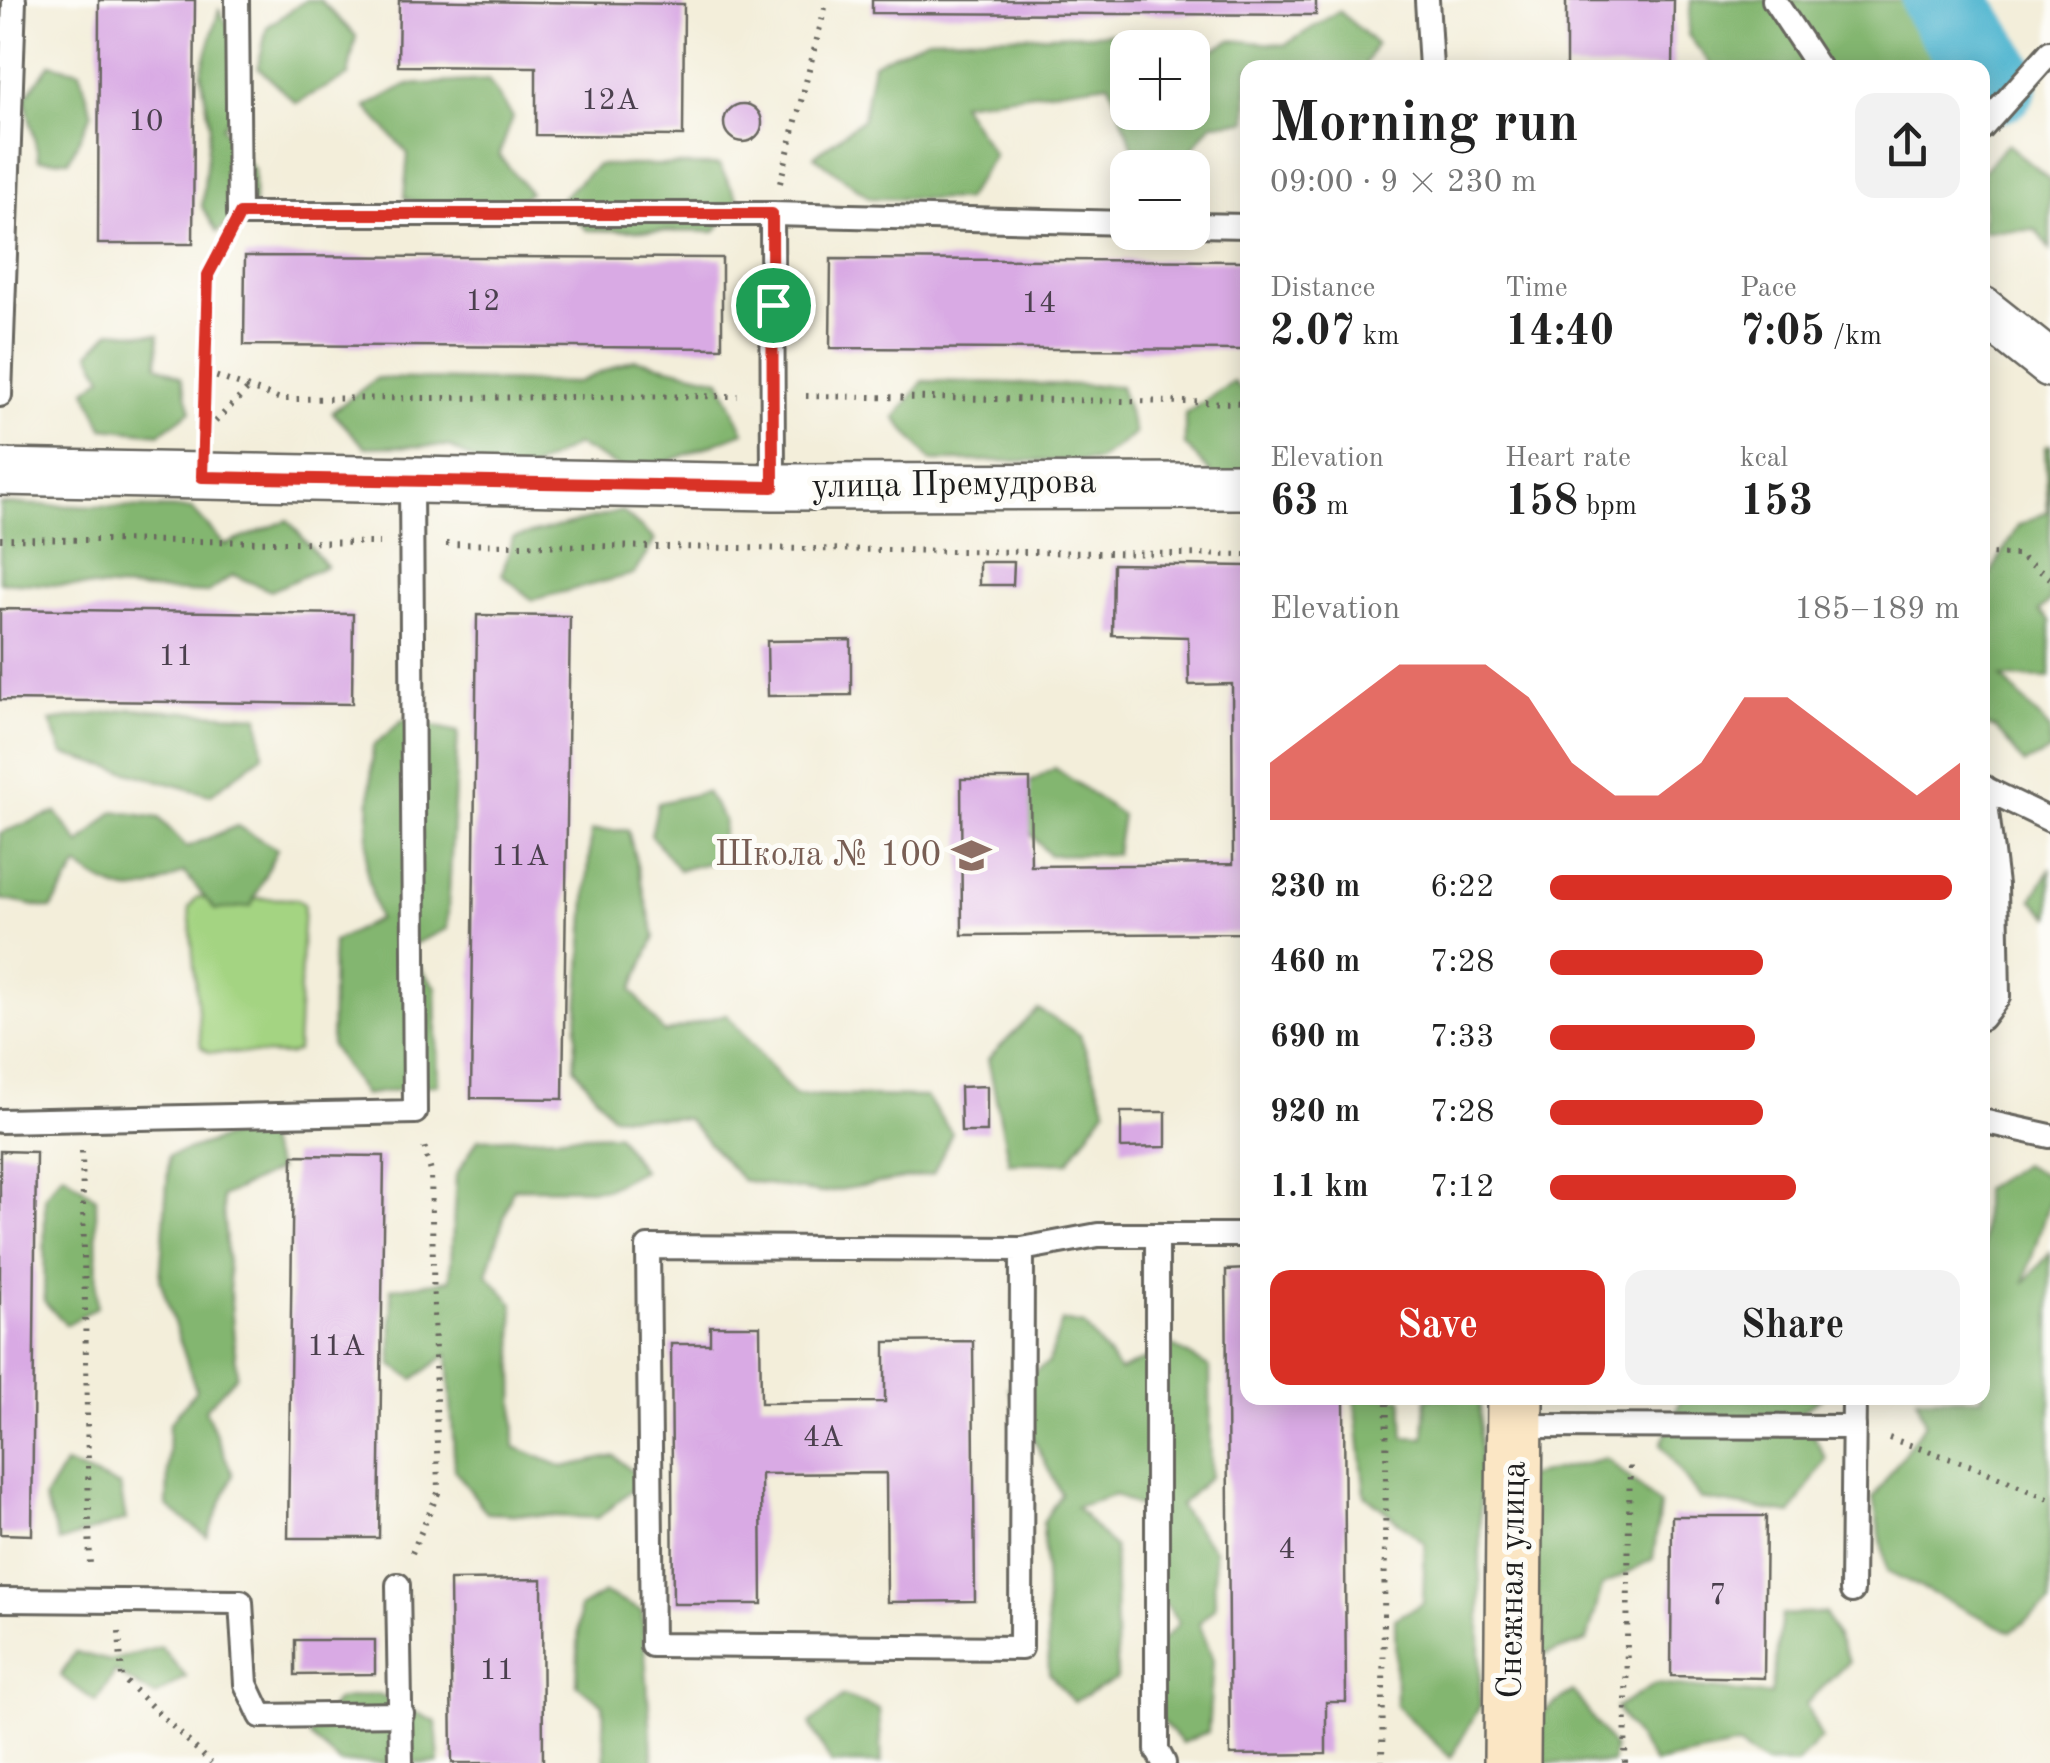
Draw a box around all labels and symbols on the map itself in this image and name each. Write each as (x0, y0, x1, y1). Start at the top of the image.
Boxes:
house number: 12А (581, 86, 639, 116)
house number: 10 (129, 107, 163, 137)
pin (731, 263, 816, 348)
house number: 12 (466, 287, 500, 317)
house number: 14 (1022, 289, 1056, 319)
street label: улица Премудрова (811, 465, 1097, 505)
house number: 11 (159, 642, 193, 672)
school or university icon: Школа № 100 (950, 834, 992, 876)
place label: Школа № 100 (715, 838, 941, 873)
house number: 11А (491, 842, 549, 872)
house number: 11А (307, 1332, 365, 1362)
house number: 4А (803, 1423, 843, 1453)
street label: Снежная улица (1493, 1461, 1533, 1699)
house number: 4 (1278, 1535, 1296, 1565)
house number: 7 (1709, 1581, 1727, 1611)
house number: 11 (480, 1656, 514, 1686)

